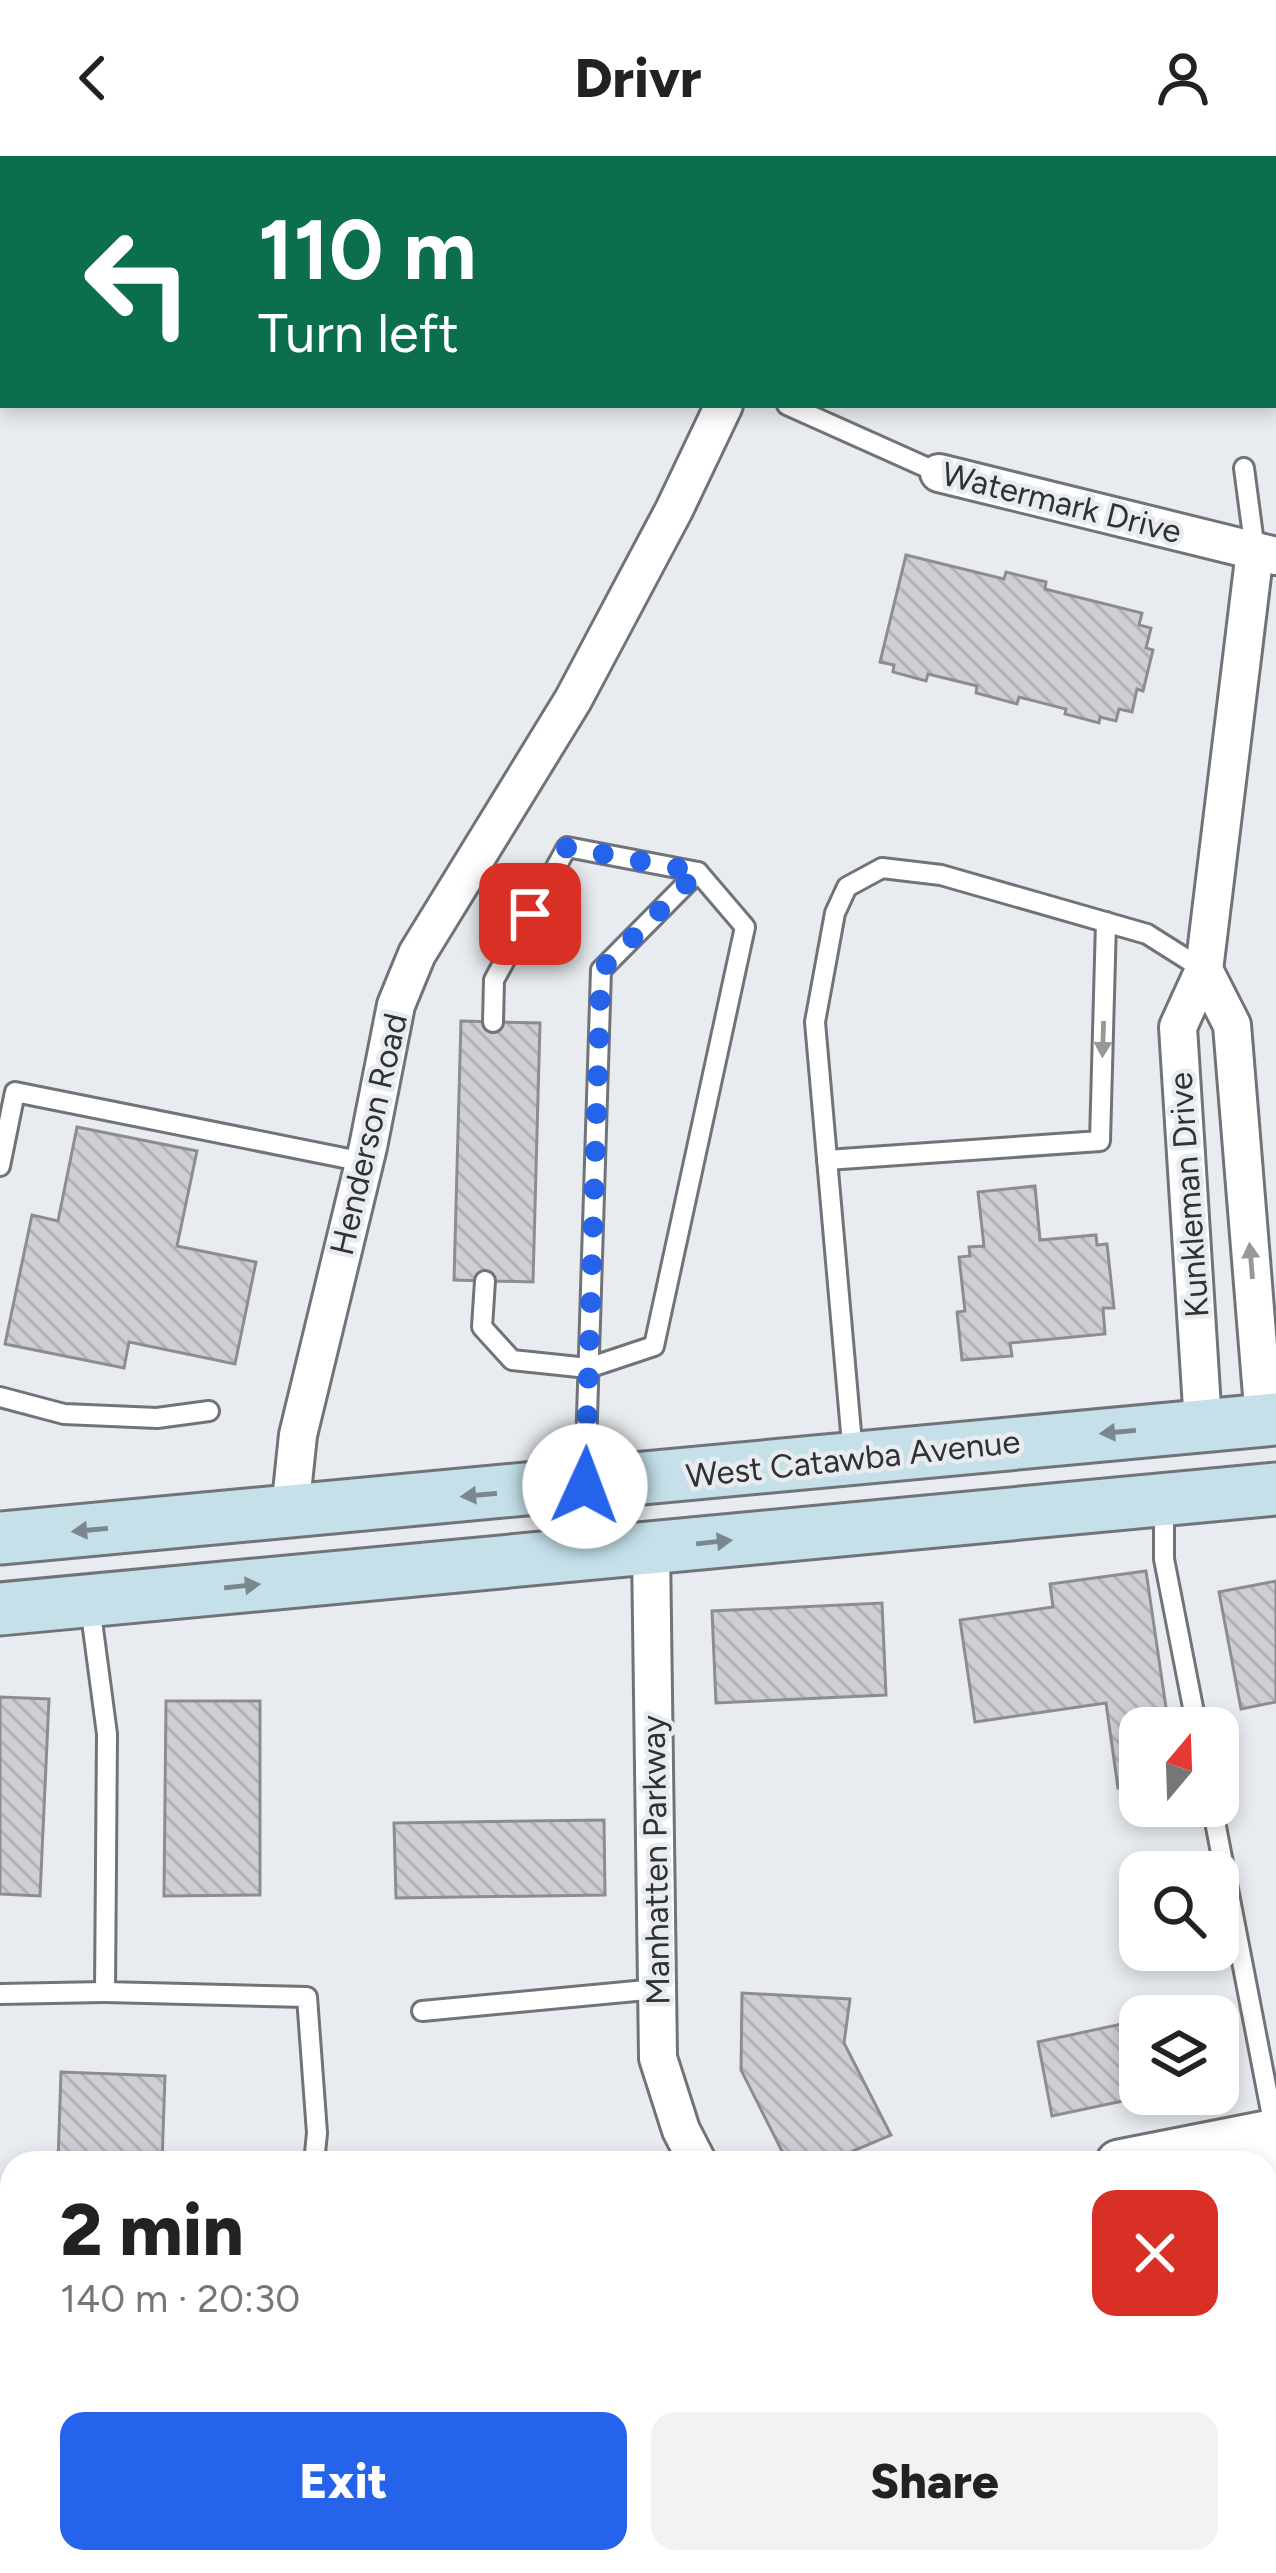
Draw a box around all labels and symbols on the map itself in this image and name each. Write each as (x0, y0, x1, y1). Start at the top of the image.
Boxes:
street label: Watermark Drive (938, 454, 1186, 551)
pin (479, 863, 581, 965)
street label: Henderson Road (322, 1009, 415, 1259)
one-way arrow (1093, 1021, 1112, 1059)
street label: Kunkleman Drive (1160, 1071, 1217, 1319)
one-way arrow (1241, 1242, 1260, 1279)
street label: West Catawba Avenue (684, 1422, 1022, 1495)
position arrow (522, 1423, 648, 1549)
one-way arrow (1098, 1423, 1136, 1442)
one-way arrow (460, 1486, 497, 1505)
one-way arrow (71, 1521, 108, 1540)
one-way arrow (696, 1532, 733, 1551)
one-way arrow (224, 1576, 261, 1595)
north arrow (1119, 1707, 1239, 1827)
street label: Manhatten Parkway (633, 1714, 678, 2005)

